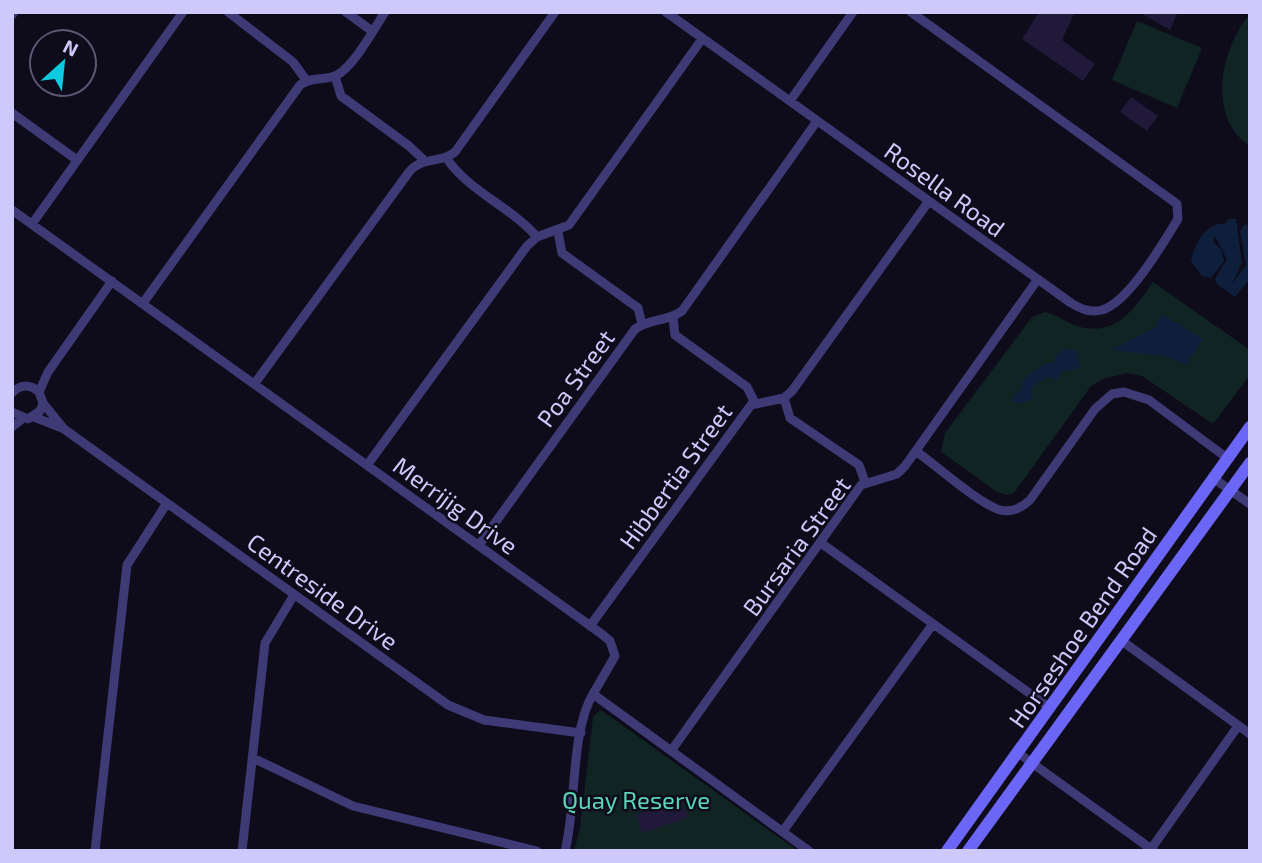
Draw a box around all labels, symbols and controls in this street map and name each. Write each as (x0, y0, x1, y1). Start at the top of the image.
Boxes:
north arrow (28, 28, 98, 98)
text: N (60, 34, 82, 61)
street label: Rosella Road (879, 136, 1011, 242)
street label: Poa Street (530, 324, 620, 432)
street label: Hibbertia Street (613, 398, 737, 554)
street label: Merrijig Drive (388, 450, 524, 560)
street label: Bursaria Street (736, 471, 856, 621)
street label: Horseshoe Bend Road (1002, 521, 1162, 733)
street label: Centreside Drive (242, 527, 404, 655)
park label: Quay Reserve (562, 785, 710, 814)

